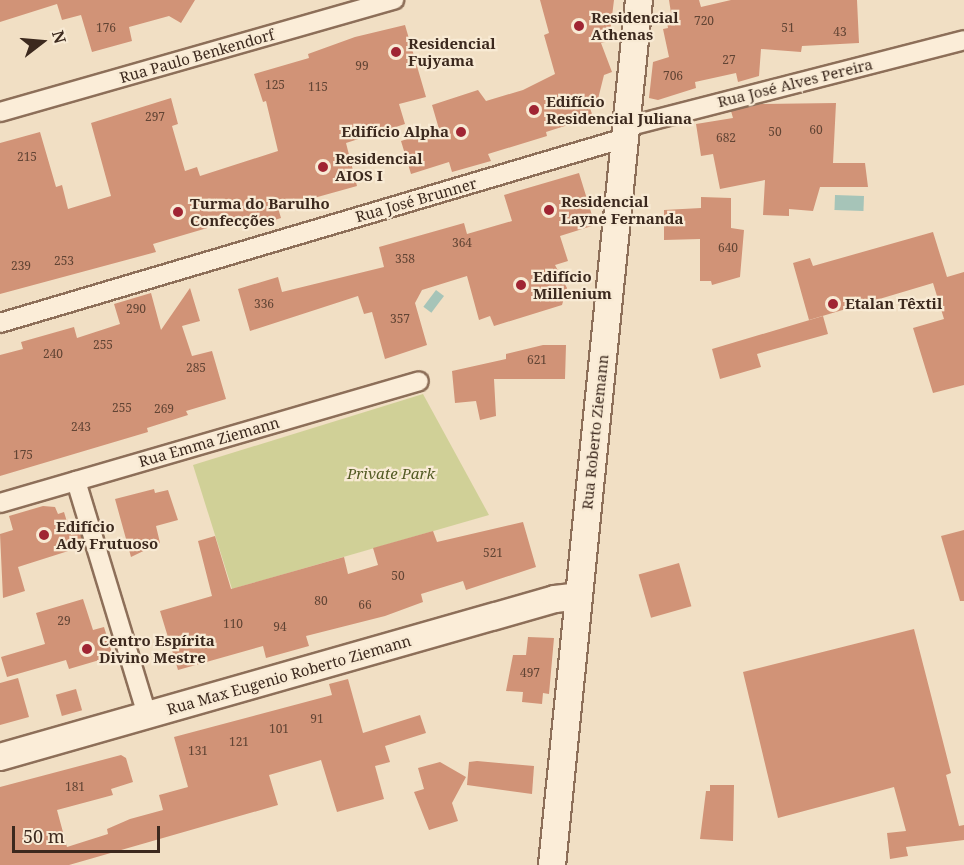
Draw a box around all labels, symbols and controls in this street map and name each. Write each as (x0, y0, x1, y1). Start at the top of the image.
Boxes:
place label: Residencial Athenas (591, 8, 679, 43)
north arrow (12, 12, 72, 72)
house number: 720 (694, 14, 714, 28)
marker: Residencial Athenas (572, 19, 586, 33)
house number: 176 (96, 21, 116, 35)
house number: 51 (781, 21, 795, 35)
street label: Rua Paulo Benkendorf (118, 25, 276, 87)
house number: 43 (833, 25, 847, 39)
text: N (47, 28, 72, 46)
place label: Residencial Fujyama (408, 34, 496, 69)
marker: Residencial Fujyama (389, 45, 403, 59)
house number: 27 (722, 53, 736, 67)
street label: Rua José Alves Pereira (716, 55, 874, 111)
house number: 99 (355, 59, 369, 73)
house number: 706 (663, 69, 683, 83)
house number: 125 (265, 78, 285, 92)
house number: 115 (308, 80, 328, 94)
place label: Edifício Residencial Juliana (546, 92, 692, 127)
marker: Edifício Residencial Juliana (527, 103, 541, 117)
house number: 297 (145, 110, 165, 124)
place label: Edifício Alpha (341, 123, 449, 141)
house number: 60 (809, 123, 823, 137)
marker: Edifício Alpha (454, 125, 468, 139)
house number: 50 (768, 125, 782, 139)
house number: 682 (716, 131, 736, 145)
place label: Residencial AIOS I (335, 149, 423, 184)
house number: 215 (17, 150, 37, 164)
marker: Residencial AIOS I (316, 160, 330, 174)
street label: Rua José Brunner (353, 174, 479, 226)
place label: Residencial Layne Fernanda (561, 192, 684, 227)
place label: Turma do Barulho Confecções (190, 194, 330, 229)
marker: Residencial Layne Fernanda (542, 203, 556, 217)
marker: Turma do Barulho Confecções (171, 205, 185, 219)
house number: 364 (452, 236, 472, 250)
house number: 640 (718, 241, 738, 255)
house number: 358 (395, 252, 415, 266)
house number: 253 (54, 254, 74, 268)
house number: 239 (11, 259, 31, 273)
place label: Edifício Millenium (533, 267, 612, 302)
marker: Edifício Millenium (514, 278, 528, 292)
place label: Etalan Têxtil (845, 295, 942, 313)
house number: 336 (254, 297, 274, 311)
marker: Etalan Têxtil (826, 297, 840, 311)
house number: 290 (126, 302, 146, 316)
house number: 357 (390, 312, 410, 326)
house number: 255 (93, 338, 113, 352)
house number: 240 (43, 347, 63, 361)
house number: 621 (527, 353, 547, 367)
street label: Rua Roberto Ziemann (578, 353, 612, 511)
house number: 285 (186, 361, 206, 375)
house number: 255 (112, 401, 132, 415)
house number: 269 (154, 402, 174, 416)
street label: Rua Emma Ziemann (137, 413, 281, 471)
house number: 243 (71, 420, 91, 434)
house number: 175 (13, 448, 33, 462)
park label: Private Park (347, 465, 435, 483)
place label: Edifício Ady Frutuoso (56, 517, 158, 552)
marker: Edifício Ady Frutuoso (37, 528, 51, 542)
house number: 521 (483, 546, 503, 560)
house number: 50 (391, 569, 405, 583)
house number: 80 (314, 594, 328, 608)
house number: 66 (358, 598, 372, 612)
house number: 29 (57, 614, 71, 628)
house number: 110 (223, 617, 243, 631)
house number: 94 (273, 620, 287, 634)
place label: Centro Espírita Divino Mestre (99, 631, 215, 666)
street label: Rua Max Eugenio Roberto Ziemann (165, 631, 413, 719)
marker: Centro Espírita Divino Mestre (80, 642, 94, 656)
house number: 497 (520, 666, 540, 680)
house number: 91 (310, 712, 324, 726)
house number: 101 (269, 722, 289, 736)
house number: 121 (229, 735, 249, 749)
house number: 131 (188, 744, 208, 758)
house number: 181 (65, 780, 85, 794)
scale bar (15, 814, 164, 852)
text: 50 m (23, 824, 65, 848)

